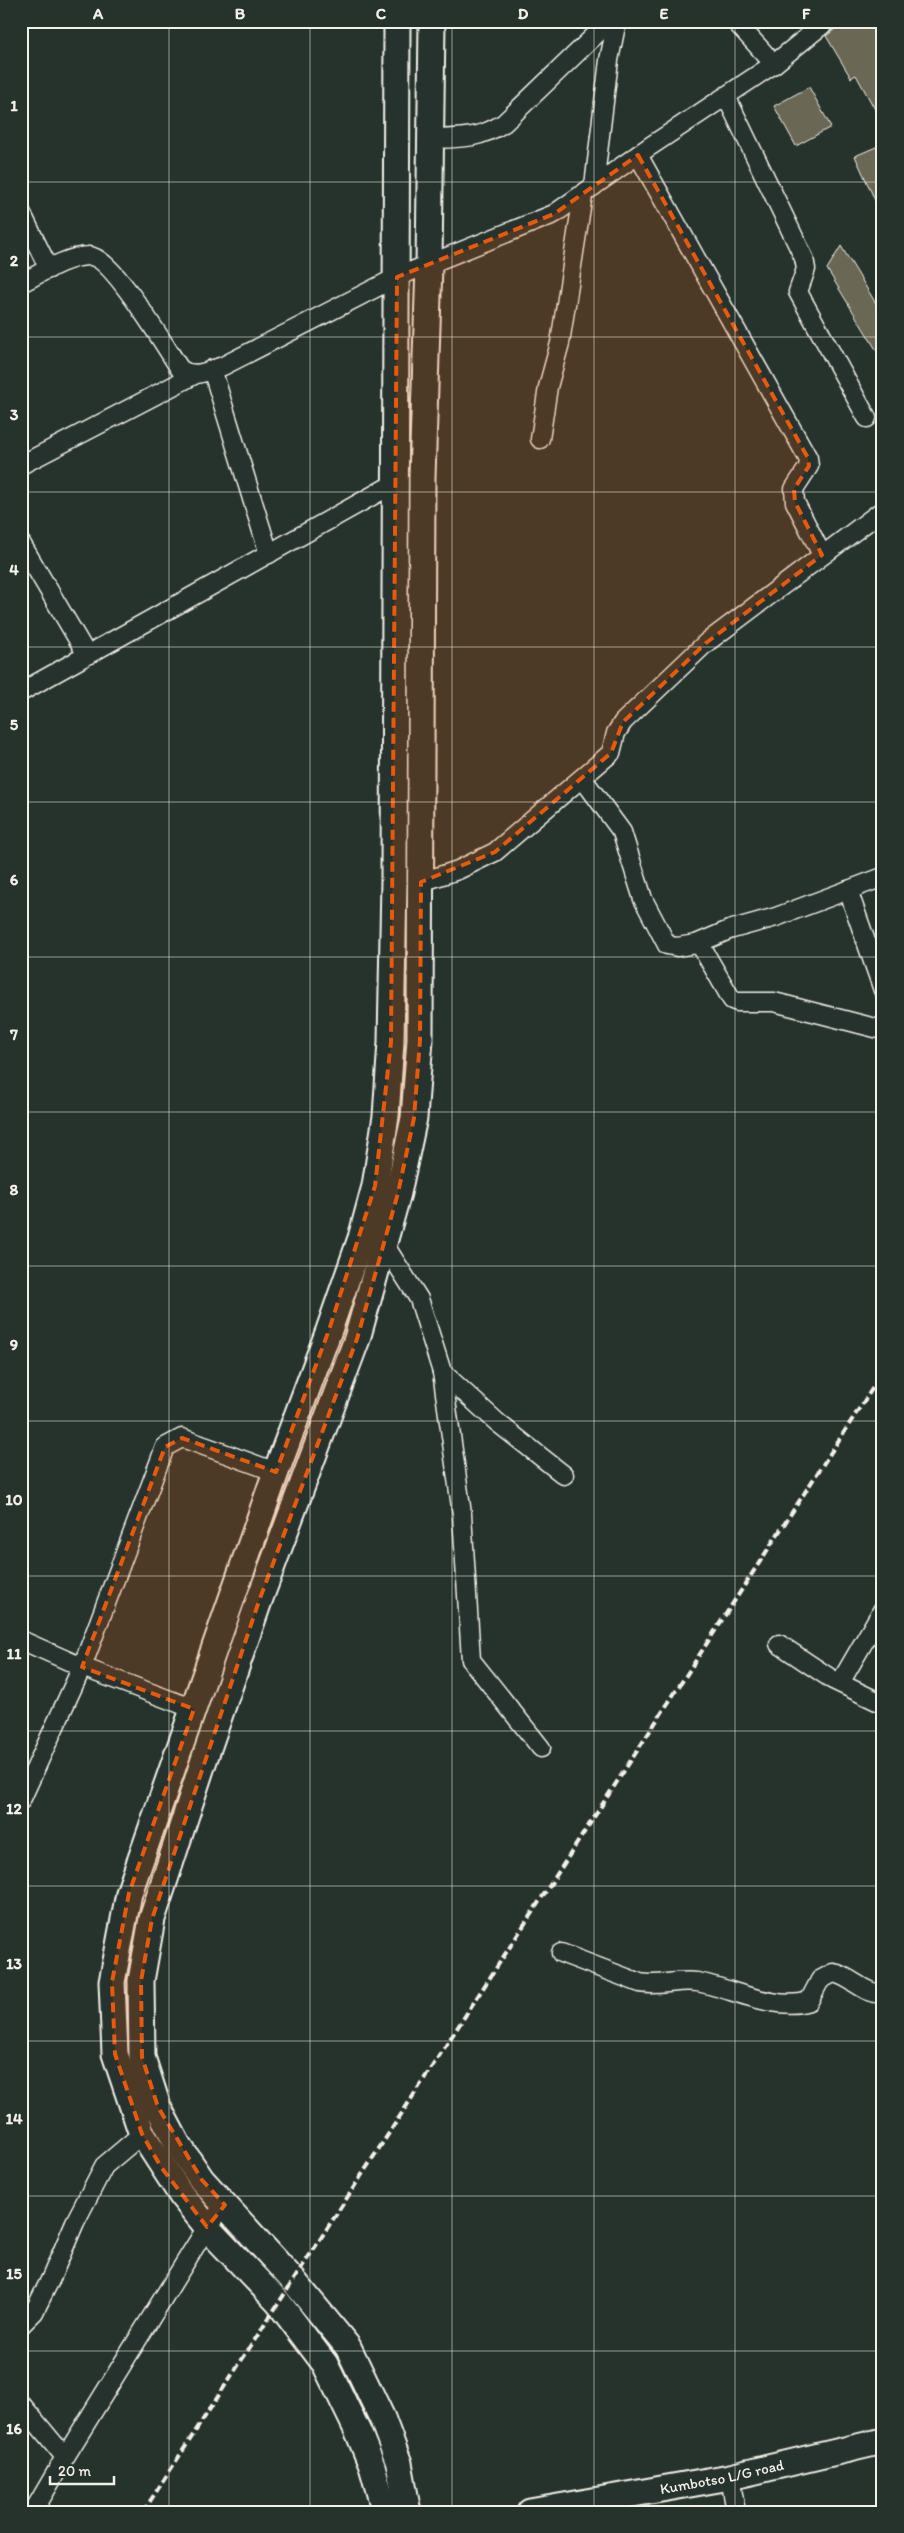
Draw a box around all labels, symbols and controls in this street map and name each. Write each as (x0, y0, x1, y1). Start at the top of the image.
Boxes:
text: A (92, 4, 104, 23)
text: B (235, 4, 246, 23)
text: C (376, 4, 387, 23)
text: D (518, 4, 529, 23)
text: E (660, 4, 669, 23)
text: F (802, 4, 811, 23)
text: 1 (10, 96, 18, 115)
text: 2 (10, 251, 19, 270)
text: 3 (10, 405, 19, 424)
text: 4 (9, 560, 19, 579)
text: 5 (10, 715, 19, 734)
text: 6 (10, 870, 19, 889)
text: 7 (9, 1025, 18, 1044)
text: 8 (10, 1180, 19, 1199)
text: 9 (10, 1335, 18, 1354)
text: 10 (5, 1490, 23, 1509)
text: 11 (7, 1644, 22, 1663)
text: 12 (6, 1799, 23, 1818)
text: 13 (6, 1954, 22, 1973)
text: 14 (5, 2109, 23, 2128)
text: 15 (6, 2264, 23, 2283)
text: 16 (6, 2419, 22, 2438)
scale bar (50, 2453, 114, 2485)
street label: Kumbotso L/G road (659, 2456, 785, 2498)
text: 20 m (58, 2462, 92, 2480)

